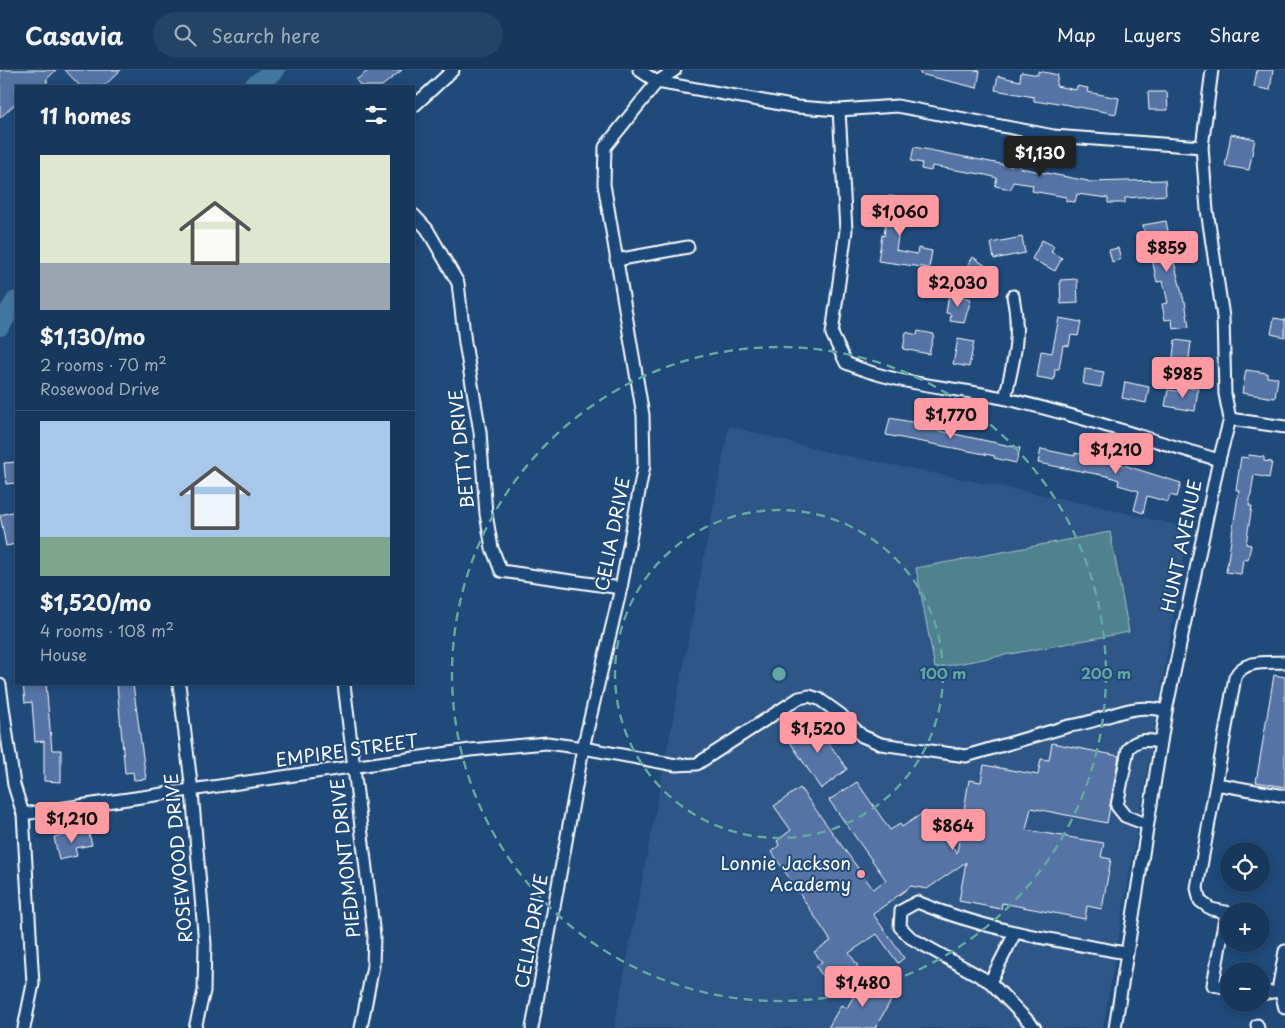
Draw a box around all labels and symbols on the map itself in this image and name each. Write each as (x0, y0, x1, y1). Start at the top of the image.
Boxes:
pin: $1,130 (999, 136, 1081, 178)
pin: $1,060 (859, 194, 941, 237)
pin: $859 (1137, 230, 1197, 273)
pin: $2,030 (917, 266, 999, 308)
pin: $985 (1153, 356, 1213, 399)
street label: BETTY DRIVE (441, 388, 480, 510)
pin: $1,770 (910, 398, 992, 440)
pin: $1,210 (1075, 432, 1157, 475)
street label: CELIA DRIVE (587, 474, 636, 593)
street label: HUNT AVENUE (1153, 477, 1208, 615)
text: 100 m (920, 661, 966, 684)
text: 200 m (1081, 661, 1131, 684)
centre of rings (770, 665, 788, 683)
pin: $1,520 (777, 712, 859, 754)
street label: EMPIRE STREET (274, 726, 421, 773)
street label: ROSEWOOD DRIVE (157, 772, 198, 944)
street label: PIEDMONT DRIVE (323, 777, 366, 939)
pin: $1,210 (31, 802, 113, 844)
pin: $864 (923, 808, 983, 851)
place label: Lonnie Jackson Academy (720, 849, 851, 897)
marker: Lonnie Jackson Academy (855, 868, 867, 880)
street label: CELIA DRIVE (507, 871, 554, 990)
pin: $1,480 (822, 966, 904, 1008)

